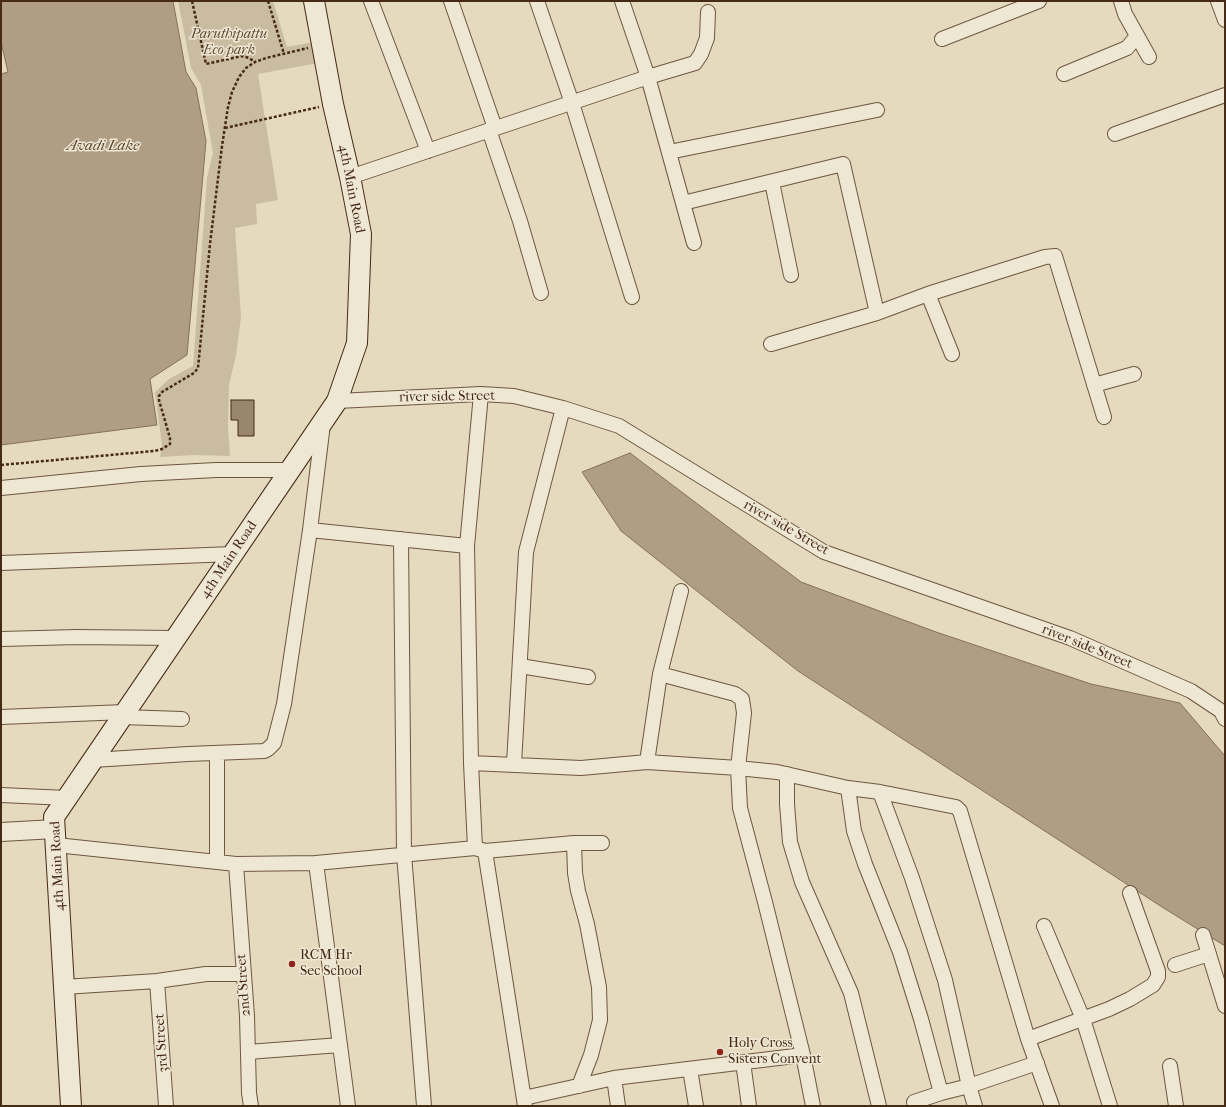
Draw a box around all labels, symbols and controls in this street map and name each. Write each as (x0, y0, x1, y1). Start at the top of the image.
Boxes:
park label: Paruthipattu Eco park (191, 27, 267, 60)
water label: Avadi Lake (67, 137, 139, 155)
street label: 4th Main Road (334, 143, 368, 235)
street label: river side Street (399, 388, 495, 406)
street label: river side Street (740, 497, 832, 559)
street label: 4th Main Road (197, 518, 261, 602)
street label: river side Street (1039, 621, 1135, 673)
street label: 4th Main Road (47, 821, 69, 911)
place label: RCM Hr Sec School (300, 948, 362, 980)
street label: 2nd Street (233, 953, 255, 1017)
marker: RCM Hr Sec School (287, 959, 297, 969)
street label: 3rd Street (152, 1013, 172, 1073)
place label: Holy Cross Sisters Convent (728, 1036, 822, 1068)
marker: Holy Cross Sisters Convent (715, 1047, 725, 1057)

